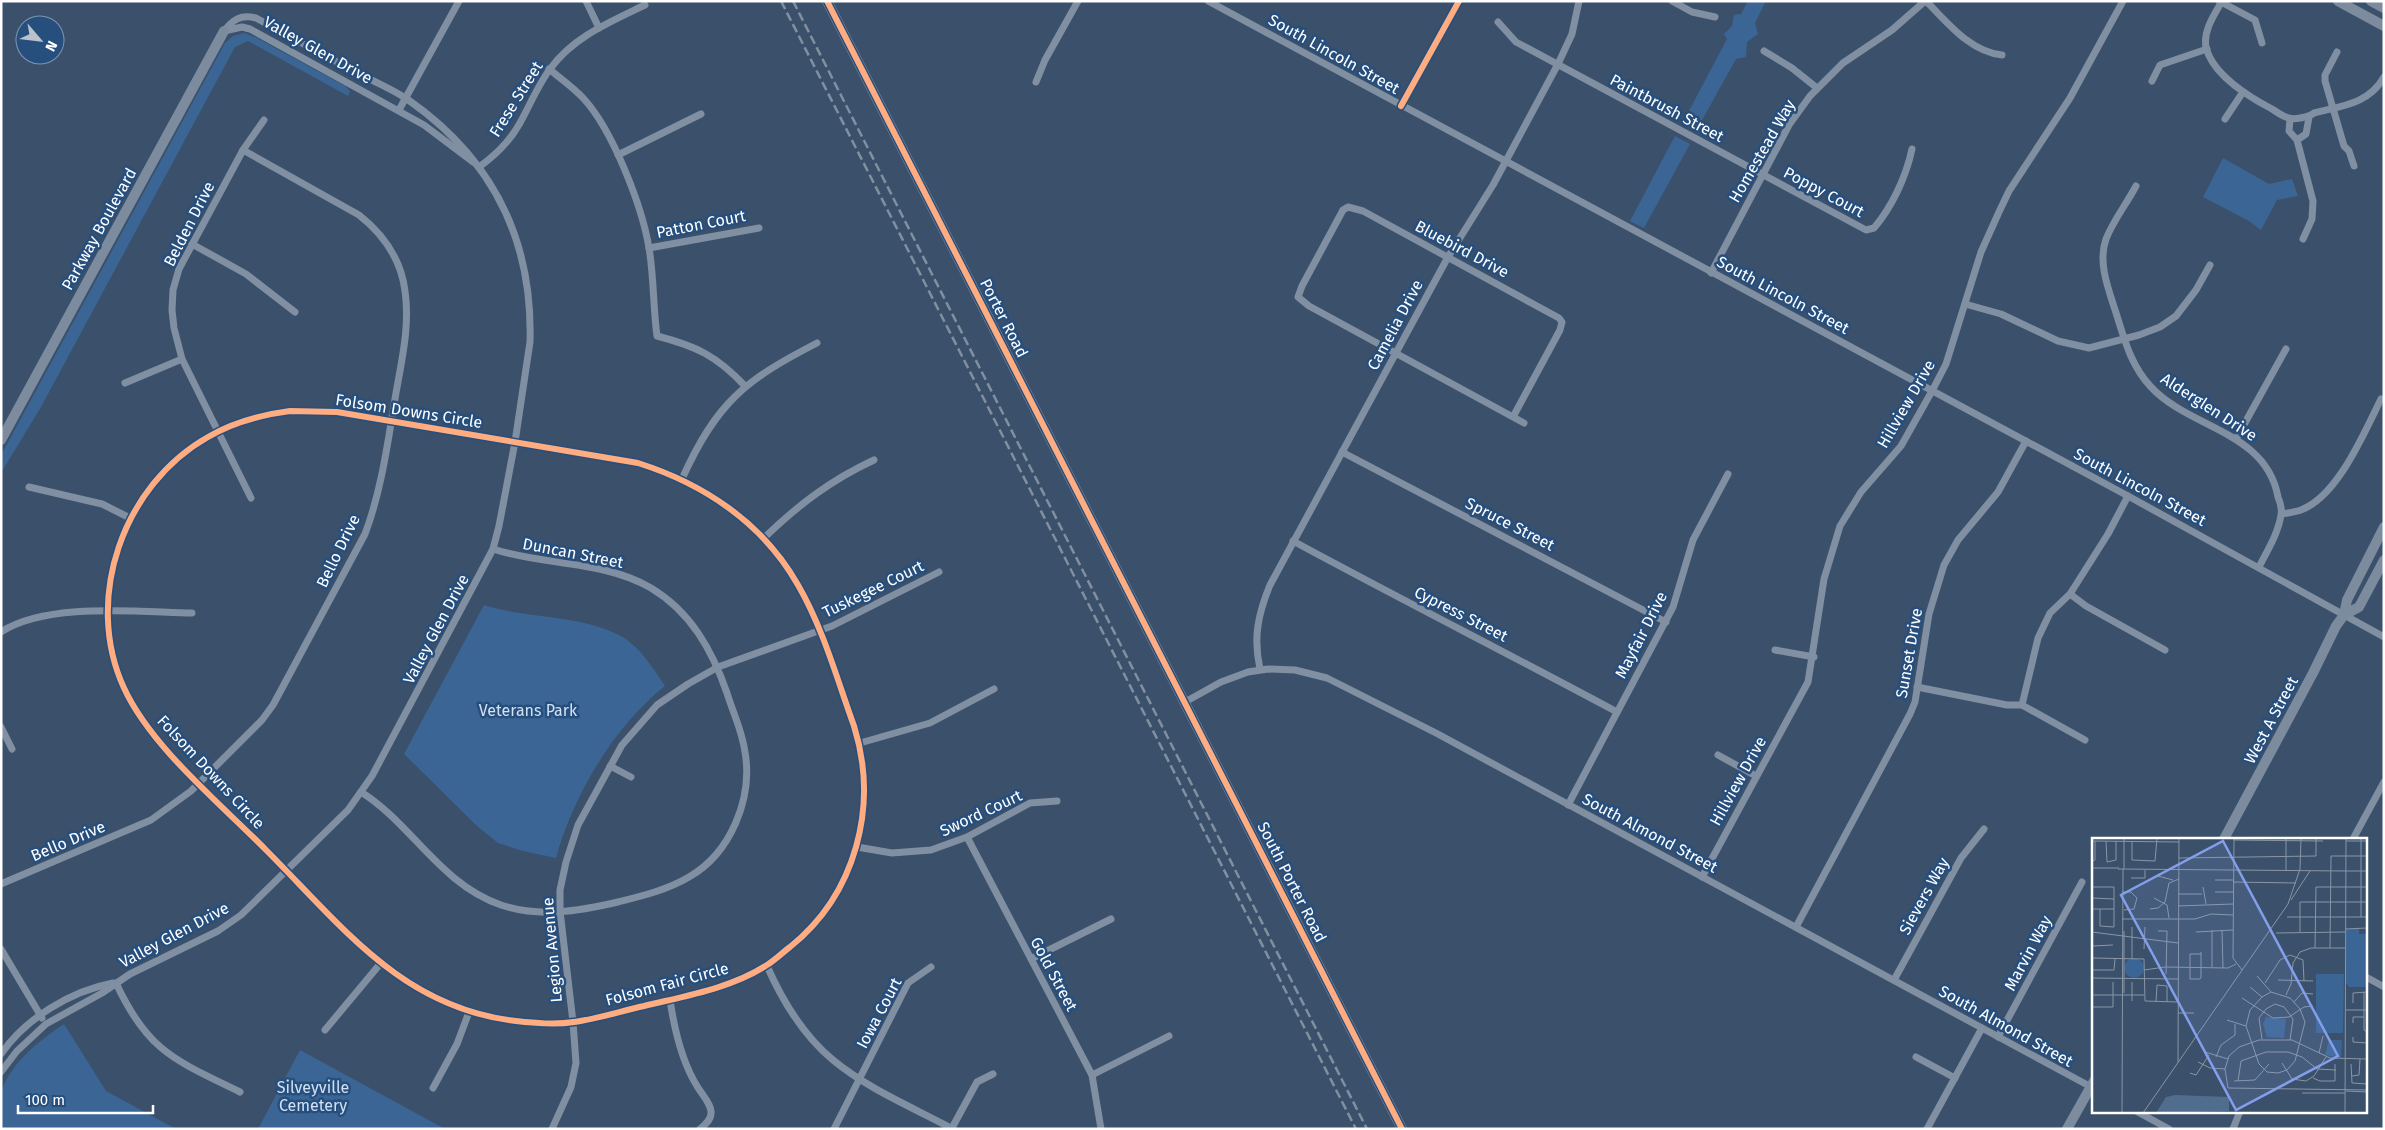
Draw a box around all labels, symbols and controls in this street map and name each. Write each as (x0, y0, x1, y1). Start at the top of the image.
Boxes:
street label: South Lincoln Street (1265, 10, 1403, 98)
street label: Valley Glen Drive (260, 12, 376, 88)
north arrow (15, 15, 65, 65)
text: N (41, 38, 61, 54)
street label: Frese Street (485, 58, 547, 140)
street label: Paintbrush Street (1607, 70, 1727, 146)
street label: Homestead Way (1725, 96, 1799, 206)
street label: Poppy Court (1780, 163, 1868, 221)
street label: Parkway Boulevard (58, 165, 140, 293)
street label: Belden Drive (160, 178, 218, 270)
street label: Patton Court (655, 206, 748, 242)
street label: Bluebird Drive (1412, 216, 1512, 282)
street label: South Lincoln Street (1714, 252, 1853, 338)
street label: Porter Road (976, 275, 1032, 361)
street label: Camelia Drive (1363, 277, 1427, 373)
street label: Hillview Drive (1873, 356, 1939, 452)
street label: Alderglen Drive (2157, 369, 2261, 445)
street label: Folsom Downs Circle (334, 390, 484, 432)
street label: South Lincoln Street (2071, 444, 2210, 530)
street label: Spruce Street (1462, 493, 1558, 555)
street label: Bello Drive (312, 511, 364, 591)
street label: Duncan Street (521, 534, 625, 572)
street label: Tuskegee Court (819, 556, 927, 622)
street label: Valley Glen Drive (399, 571, 473, 687)
street label: Cypress Street (1411, 582, 1511, 646)
street label: Mayfair Drive (1611, 588, 1671, 682)
street label: Sunset Drive (1892, 606, 1926, 700)
street label: West A Street (2240, 673, 2302, 767)
park label: Veterans Park (479, 701, 578, 720)
street label: Folsom Downs Circle (153, 711, 269, 833)
street label: Hillview Drive (1706, 733, 1770, 829)
street label: Sword Court (937, 786, 1025, 840)
street label: South Almond Street (1579, 789, 1721, 877)
street label: Bello Drive (28, 817, 108, 865)
street label: South Porter Road (1253, 819, 1331, 945)
inset map (2092, 838, 2368, 1112)
street label: Sievers Way (1895, 854, 1953, 938)
street label: Legion Avenue (538, 897, 566, 1003)
street label: Valley Glen Drive (116, 898, 232, 972)
street label: Marvin Way (2000, 912, 2056, 994)
street label: Gold Street (1027, 934, 1082, 1015)
street label: Folsom Fair Circle (603, 958, 731, 1010)
street label: Iowa Court (852, 974, 906, 1052)
street label: South Almond Street (1936, 981, 2077, 1071)
park label: Silveyville Cemetery (277, 1078, 349, 1115)
scale bar (18, 1082, 152, 1114)
text: 100 m (25, 1091, 65, 1109)

